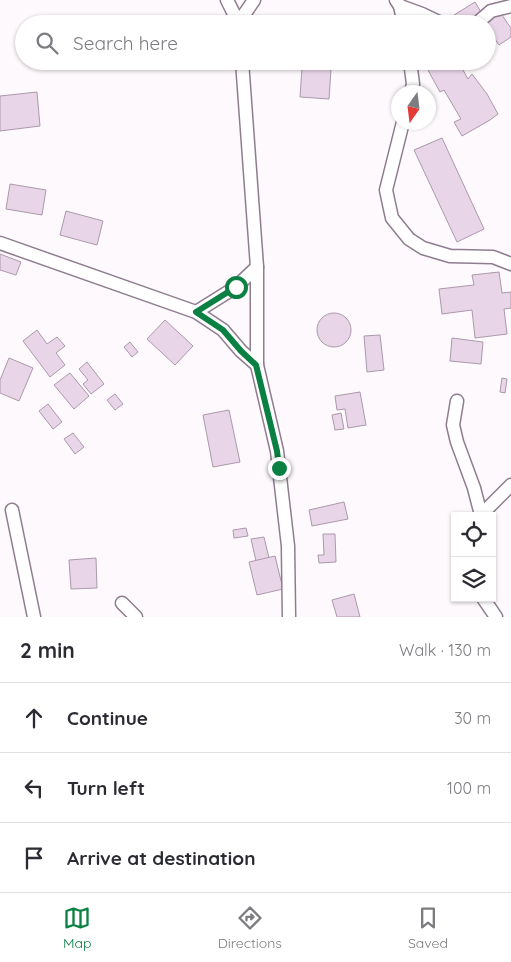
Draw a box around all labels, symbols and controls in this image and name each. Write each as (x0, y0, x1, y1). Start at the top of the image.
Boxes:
search box (15, 15, 496, 70)
icon: search (33, 29, 61, 57)
text: Search here (73, 31, 178, 55)
north arrow (391, 85, 436, 130)
route start (225, 276, 248, 299)
route end (268, 457, 291, 480)
map controls (451, 512, 496, 602)
button: locate (451, 512, 496, 557)
button: layers (451, 557, 496, 602)
text: 2 min (20, 637, 75, 663)
text: Walk · 130 m (399, 640, 491, 660)
icon: ahead (20, 704, 48, 732)
text: Continue (67, 706, 148, 730)
text: 30 m (454, 708, 491, 728)
icon: left (20, 774, 48, 802)
text: Turn left (67, 776, 145, 800)
text: 100 m (447, 778, 491, 798)
icon: arrive (20, 844, 48, 872)
text: Arrive at destination (67, 846, 256, 870)
tab: Map (63, 904, 92, 952)
tab: Directions (218, 904, 282, 952)
tab: Saved (408, 904, 448, 952)

